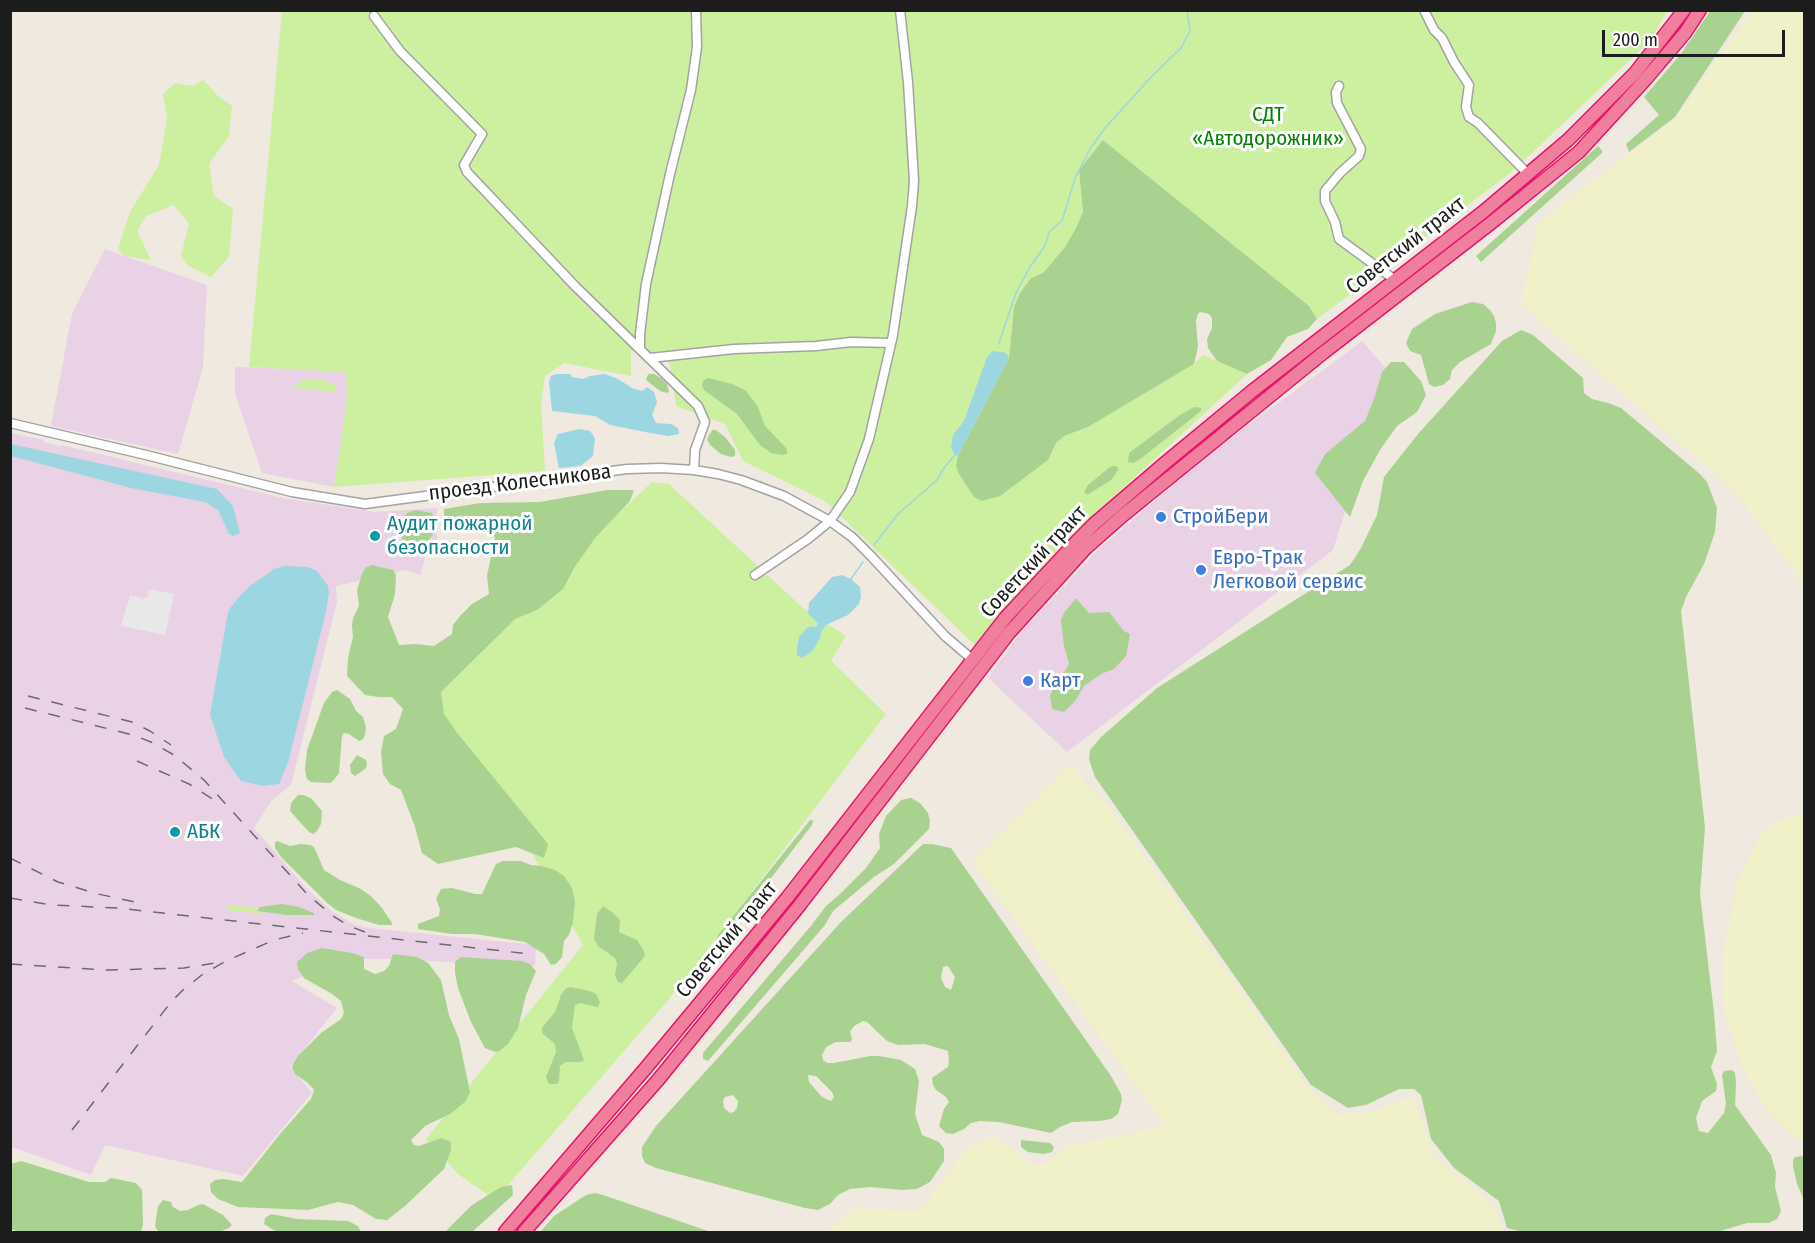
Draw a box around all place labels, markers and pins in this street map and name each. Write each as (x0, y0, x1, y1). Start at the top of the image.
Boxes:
place label: СтройБери (1173, 504, 1268, 530)
marker: СтройБери (1154, 510, 1168, 524)
place label: Аудит пожарной безопасности (387, 511, 533, 561)
marker: Аудит пожарной безопасности (368, 529, 382, 543)
place label: Евро-Трак Легковой сервис (1213, 545, 1363, 595)
marker: Евро-Трак Легковой сервис (1194, 563, 1208, 577)
place label: Карт (1040, 668, 1081, 694)
marker: Карт (1021, 674, 1035, 688)
place label: АБК (187, 819, 220, 845)
marker: АБК (168, 825, 182, 839)

